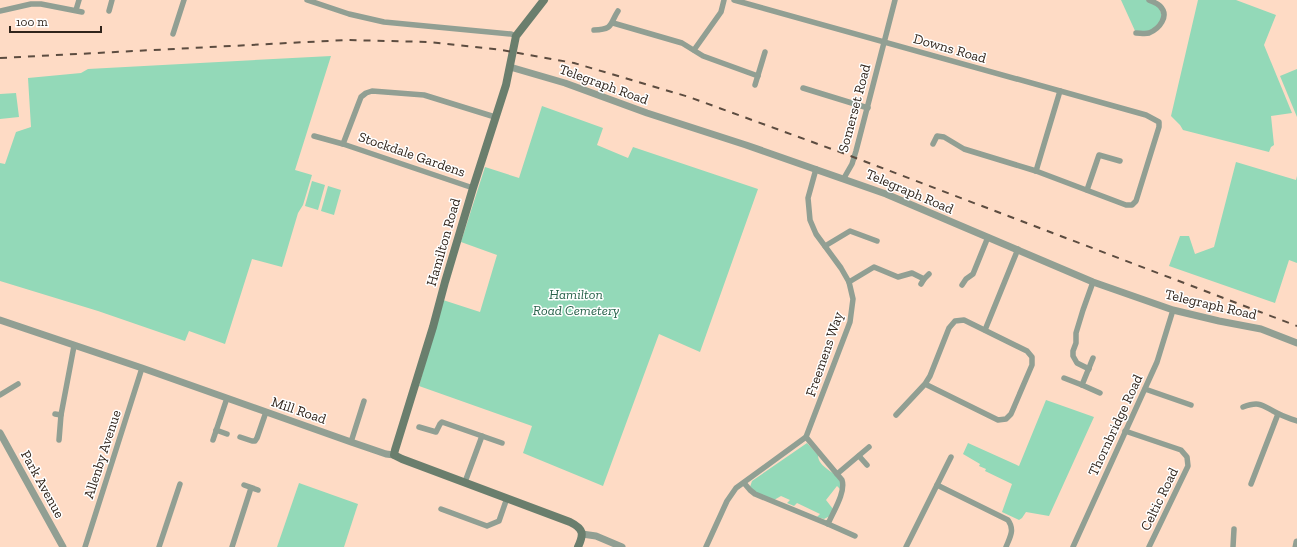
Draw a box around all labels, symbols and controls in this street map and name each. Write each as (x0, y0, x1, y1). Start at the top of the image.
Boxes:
scale bar (10, 8, 101, 34)
text: 100 m (16, 15, 48, 29)
street label: Downs Road (911, 30, 989, 67)
street label: Telegraph Road (557, 60, 651, 109)
street label: Somerset Road (835, 62, 874, 154)
street label: Stockdale Gardens (356, 128, 468, 181)
street label: Telegraph Road (863, 165, 957, 218)
street label: Hamilton Road (423, 196, 464, 288)
park label: Hamilton Road Cemetery (533, 286, 620, 319)
street label: Telegraph Road (1163, 286, 1259, 323)
street label: Freemens Way (802, 309, 847, 399)
street label: Thornbridge Road (1084, 371, 1147, 479)
street label: Mill Road (269, 393, 329, 428)
street label: Allenby Avenue (80, 407, 125, 501)
street label: Park Avenue (17, 447, 68, 521)
street label: Celtic Road (1137, 465, 1182, 534)

